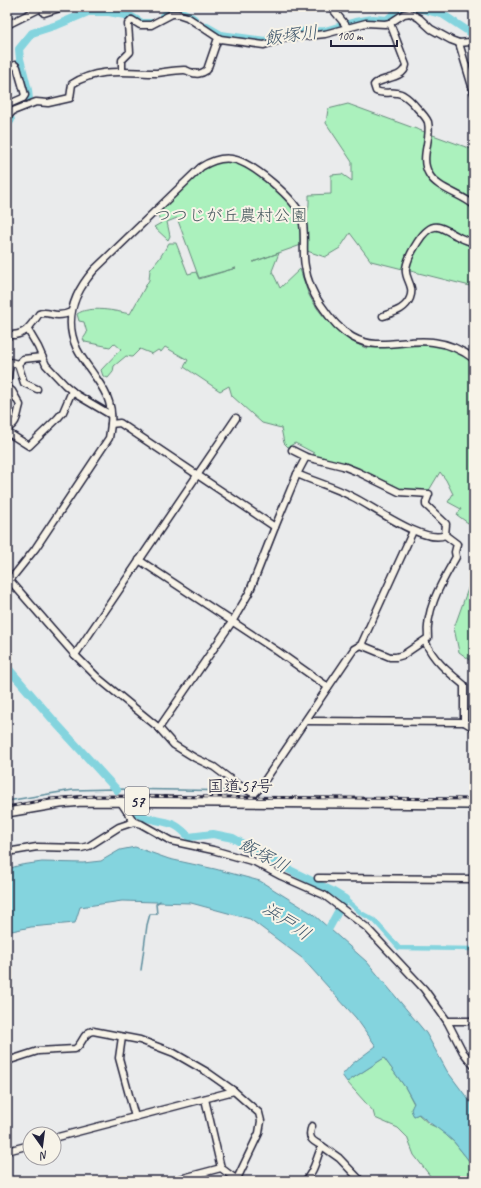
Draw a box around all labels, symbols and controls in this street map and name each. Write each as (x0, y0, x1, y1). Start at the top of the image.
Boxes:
water label: 飯塚川 (263, 21, 319, 49)
scale bar (331, 22, 397, 48)
text: 100 m (337, 28, 364, 44)
park label: つつじが丘農村公園 (155, 205, 308, 226)
street label: 国道57号 (207, 776, 273, 797)
road number: 57 (125, 787, 149, 815)
water label: 飯塚川 (235, 832, 293, 878)
water label: 浜戸川 (258, 897, 316, 945)
north arrow (22, 1126, 62, 1166)
text: N (37, 1148, 49, 1164)

